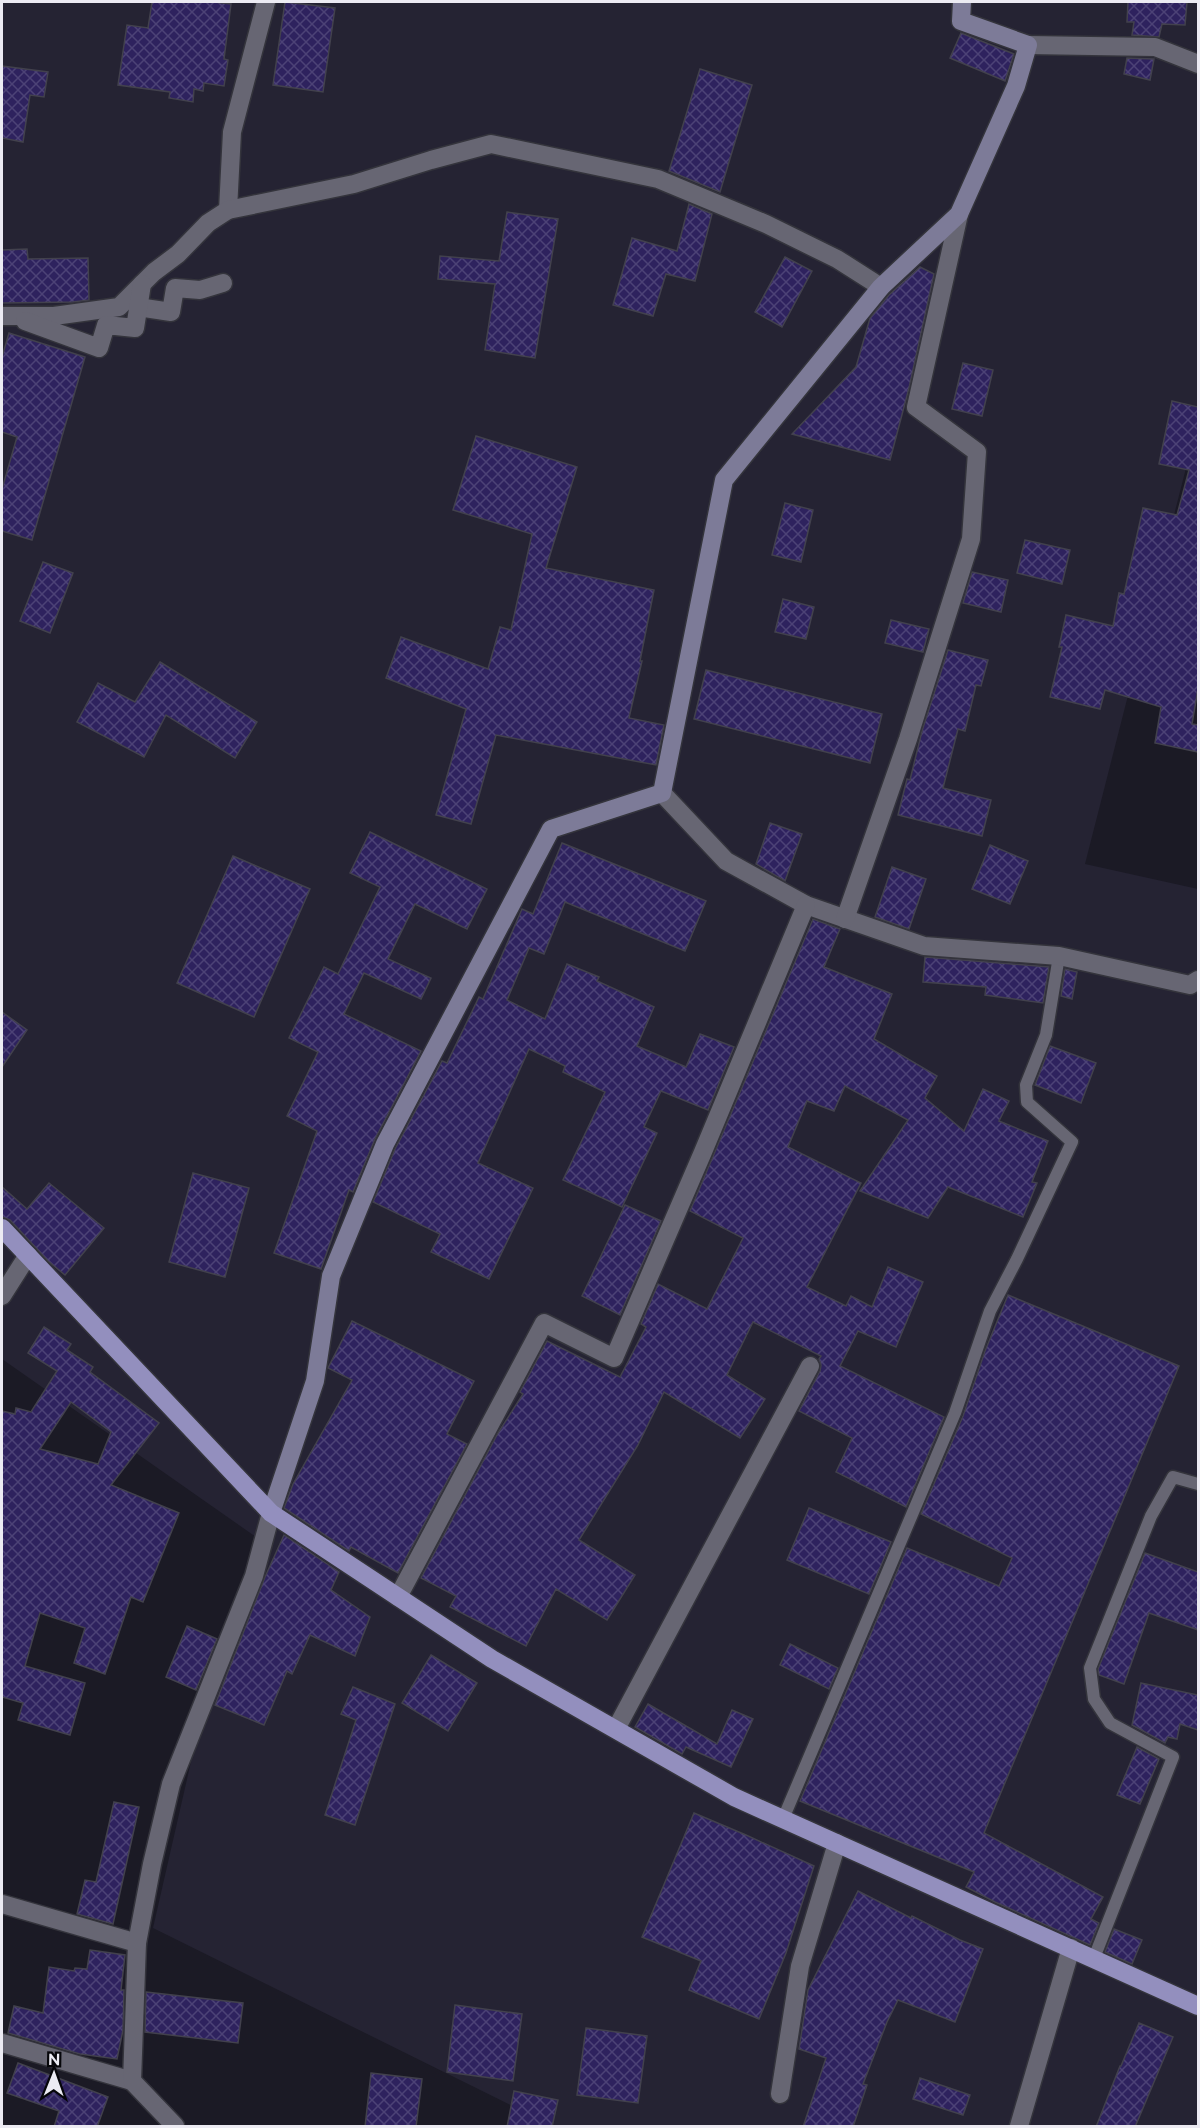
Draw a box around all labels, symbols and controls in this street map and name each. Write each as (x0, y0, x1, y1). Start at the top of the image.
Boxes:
north arrow (24, 2044, 84, 2104)
text: N (48, 2050, 61, 2069)

